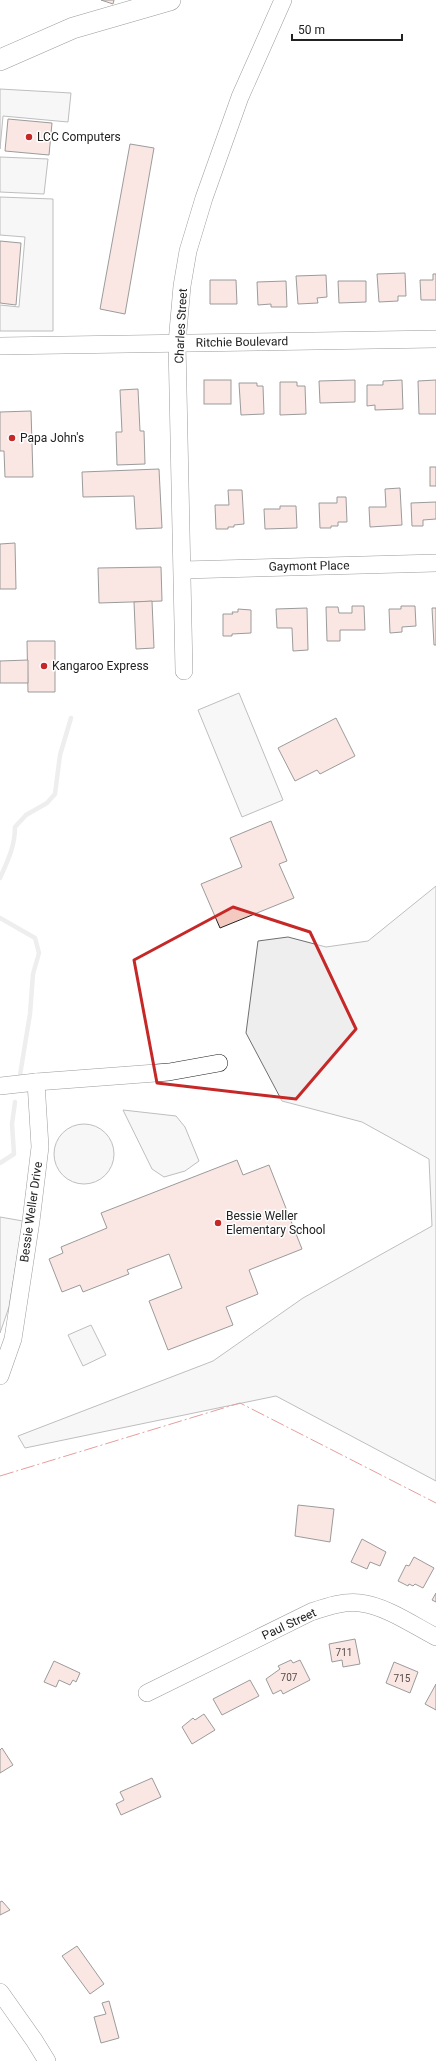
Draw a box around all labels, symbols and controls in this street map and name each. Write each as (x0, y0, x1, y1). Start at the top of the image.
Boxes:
scale bar (292, 16, 402, 42)
text: 50 m (298, 23, 325, 37)
place label: LCC Computers (37, 130, 121, 144)
marker: LCC Computers (24, 132, 34, 142)
street label: Charles Street (172, 288, 190, 364)
street label: Ritchie Boulevard (196, 334, 288, 350)
place label: Papa John's (20, 431, 84, 445)
marker: Papa John's (7, 433, 17, 443)
street label: Gaymont Place (268, 558, 350, 574)
place label: Kangaroo Express (52, 659, 149, 673)
marker: Kangaroo Express (39, 661, 49, 671)
street label: Bessie Weller Drive (17, 1161, 45, 1263)
place label: Bessie Weller Elementary School (226, 1209, 326, 1237)
marker: Bessie Weller Elementary School (213, 1218, 223, 1228)
street label: Paul Street (260, 1605, 318, 1643)
house number: 711 (336, 1647, 352, 1658)
house number: 707 (281, 1672, 298, 1683)
house number: 715 (394, 1673, 411, 1684)

